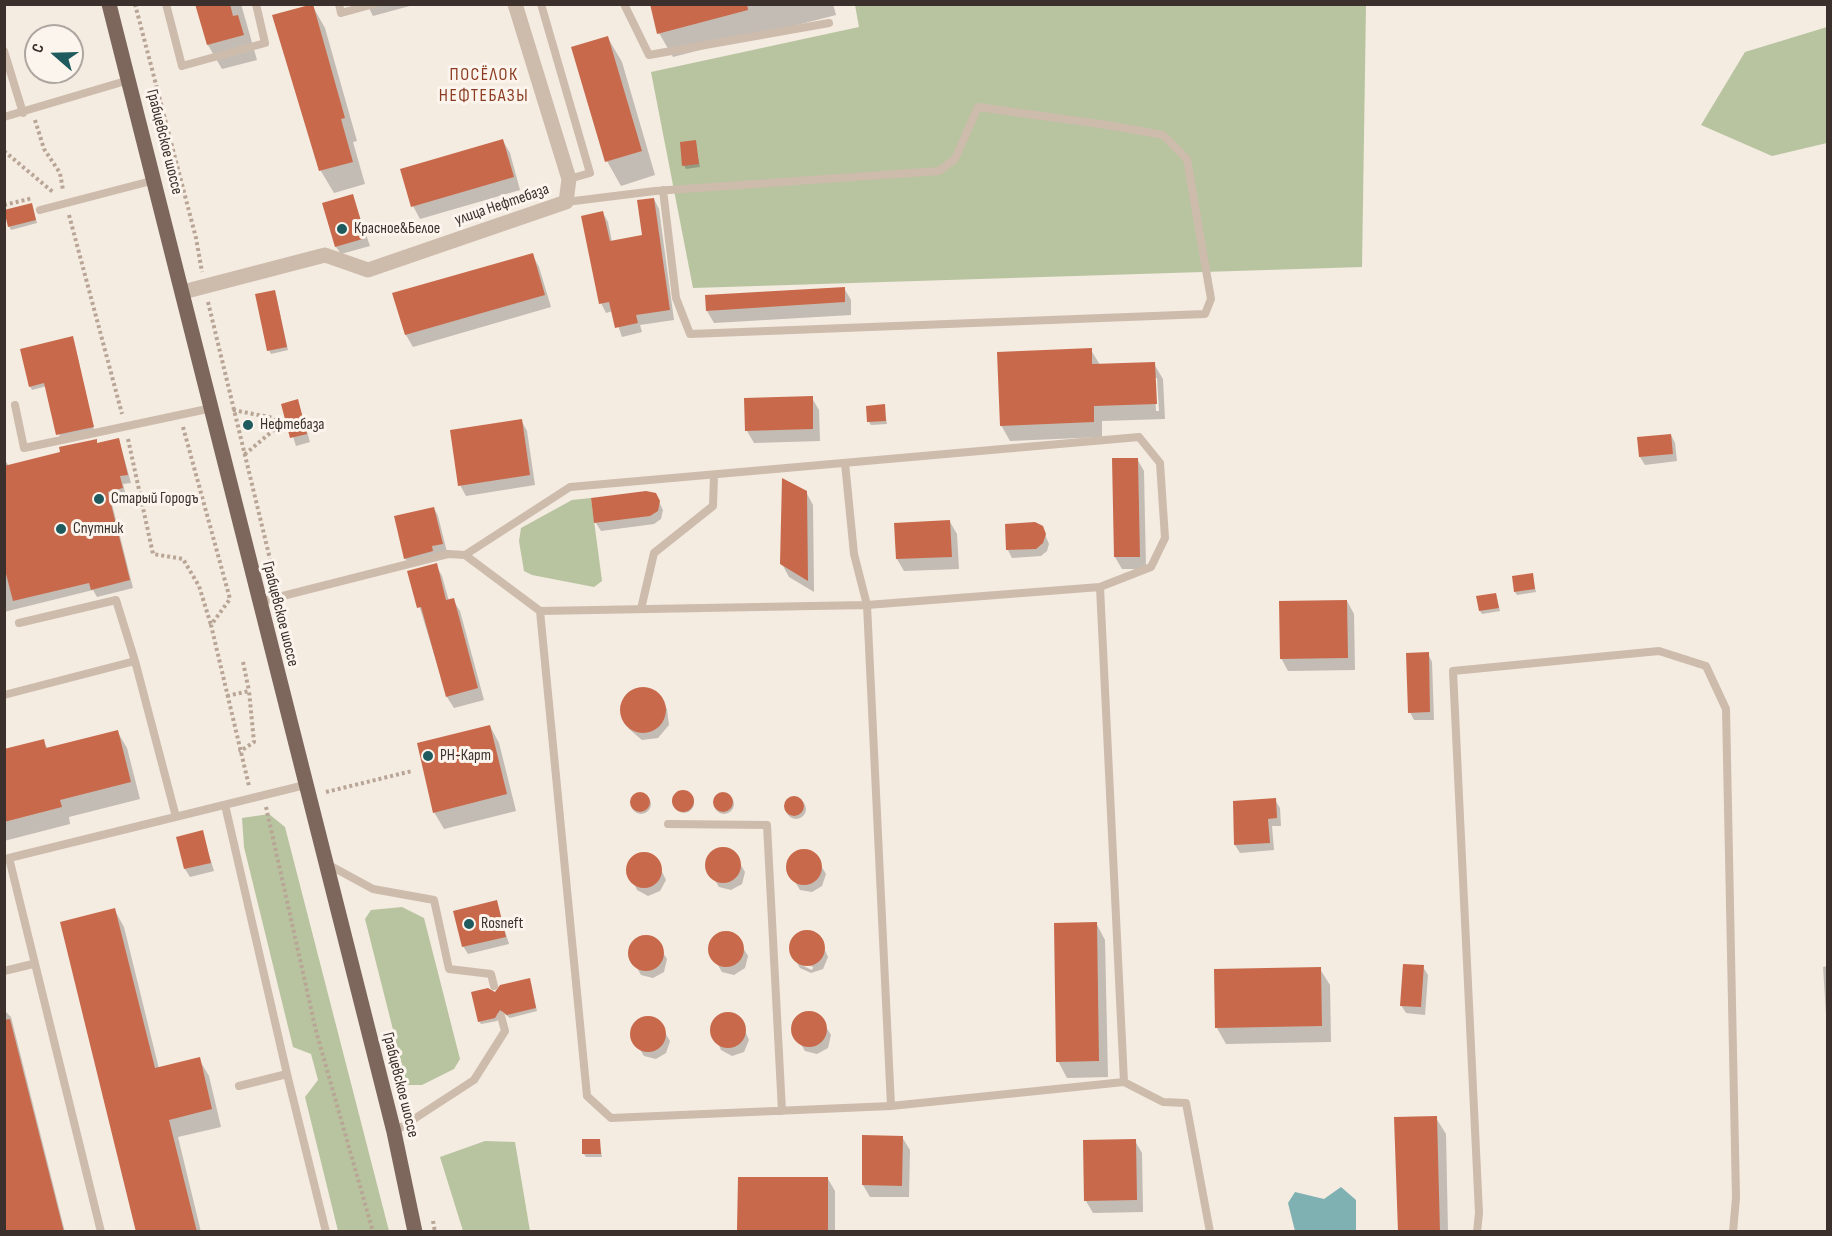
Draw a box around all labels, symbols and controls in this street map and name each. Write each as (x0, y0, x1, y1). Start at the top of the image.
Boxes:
north arrow (24, 24, 84, 84)
text: С (28, 41, 49, 55)
district label: ПОСЁЛОК НЕФТЕБАЗЫ (439, 64, 529, 106)
street label: Грабцевское шоссе (142, 87, 186, 197)
street label: улица Нефтебаза (452, 180, 552, 230)
place label: Красное&Белое (354, 219, 440, 239)
marker: Красное&Белое (335, 222, 349, 236)
place label: Нефтебаза (260, 415, 325, 435)
marker: Нефтебаза (241, 418, 255, 432)
place label: Старый Городъ (111, 489, 198, 509)
marker: Старый Городъ (92, 492, 106, 506)
place label: Спутник (73, 519, 123, 539)
marker: Спутник (54, 522, 68, 536)
street label: Грабцевское шоссе (258, 559, 302, 669)
place label: РН-Карт (440, 746, 491, 766)
marker: РН-Карт (421, 749, 435, 763)
place label: Rosneft (481, 914, 523, 934)
marker: Rosneft (462, 917, 476, 931)
street label: Грабцевское шоссе (378, 1030, 422, 1140)

